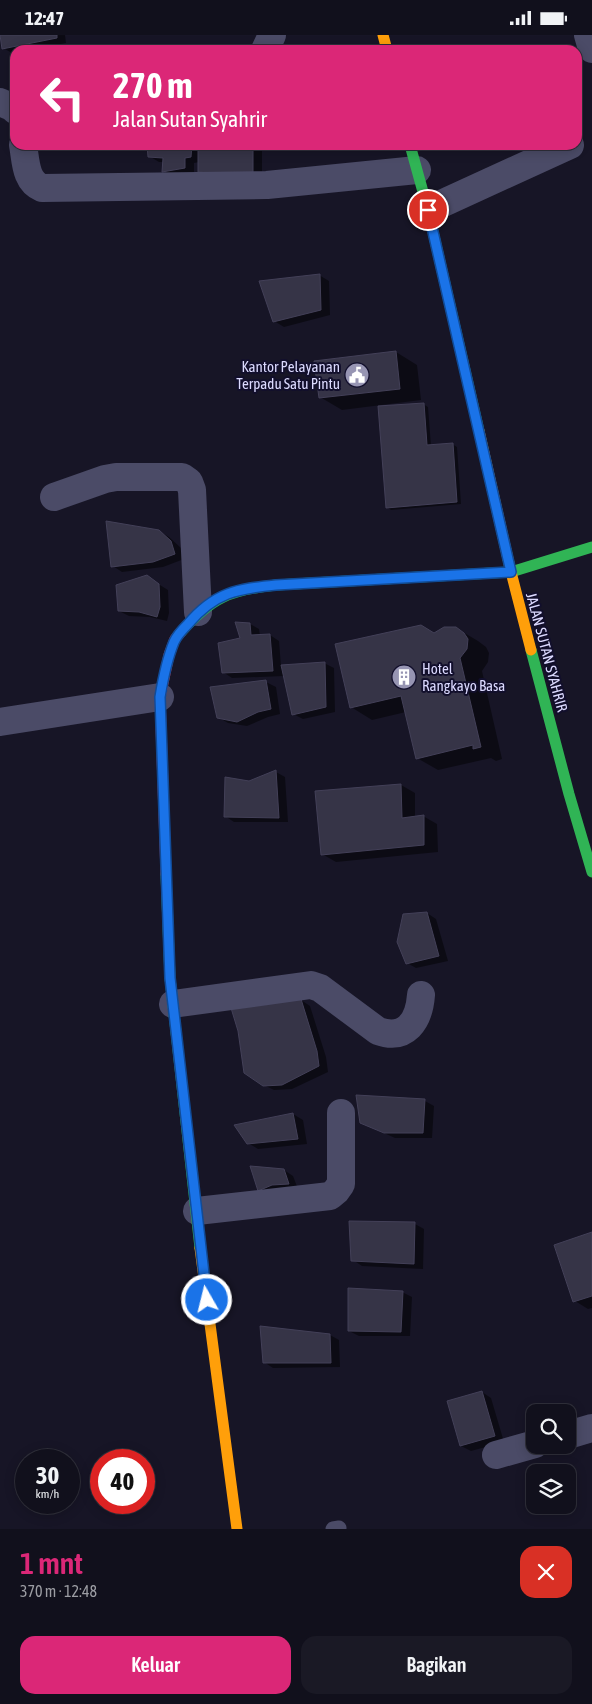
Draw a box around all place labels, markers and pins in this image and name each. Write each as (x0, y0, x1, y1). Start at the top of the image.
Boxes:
pin (407, 189, 449, 231)
place label: Kantor Pelayanan Terpadu Satu Pintu (236, 358, 340, 392)
public building icon: Kantor Pelayanan Terpadu Satu Pintu (344, 362, 370, 388)
place label: Hotel Rangkayo Basa (422, 660, 505, 694)
building icon: Hotel Rangkayo Basa (391, 664, 417, 690)

